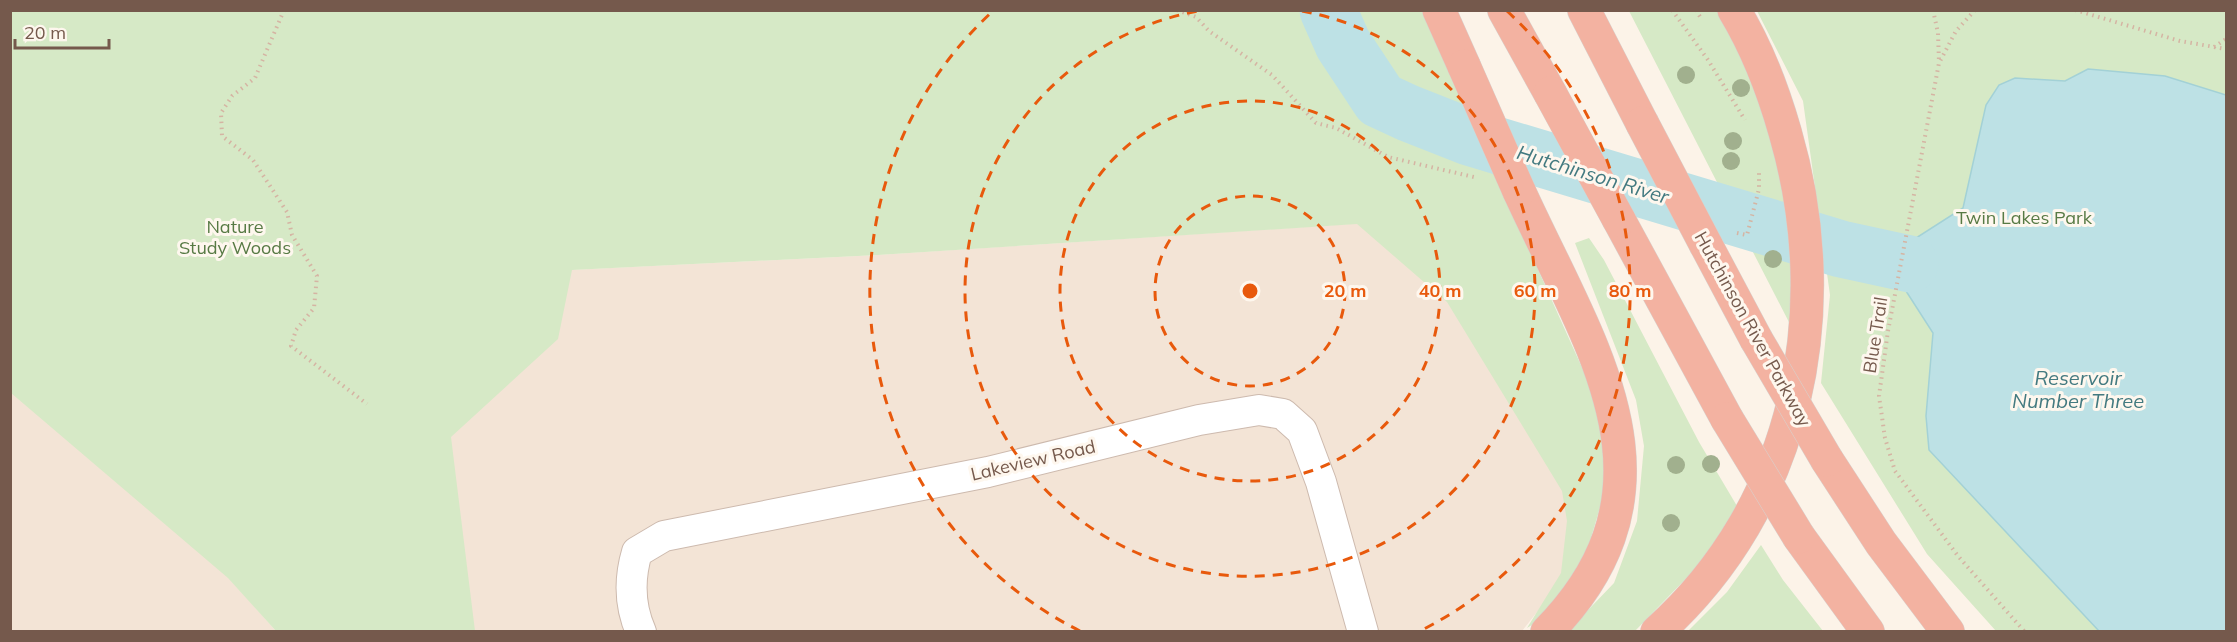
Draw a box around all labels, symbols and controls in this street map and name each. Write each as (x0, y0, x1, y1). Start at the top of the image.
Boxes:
scale bar (15, 12, 110, 50)
text: 20 m (24, 21, 66, 44)
water label: Hutchinson River (1514, 139, 1673, 209)
park label: Twin Lakes Park (1956, 206, 2093, 229)
park label: Nature Study Woods (179, 215, 291, 259)
street label: Hutchinson River Parkway (1690, 227, 1817, 431)
text: 20 m (1324, 279, 1366, 302)
text: 40 m (1419, 279, 1461, 302)
text: 60 m (1514, 279, 1556, 302)
text: 80 m (1609, 279, 1651, 302)
centre of rings (1240, 281, 1260, 301)
street label: Blue Trail (1858, 295, 1892, 375)
water label: Reservoir Number Three (2012, 365, 2144, 413)
street label: Lakeview Road (968, 434, 1098, 486)

